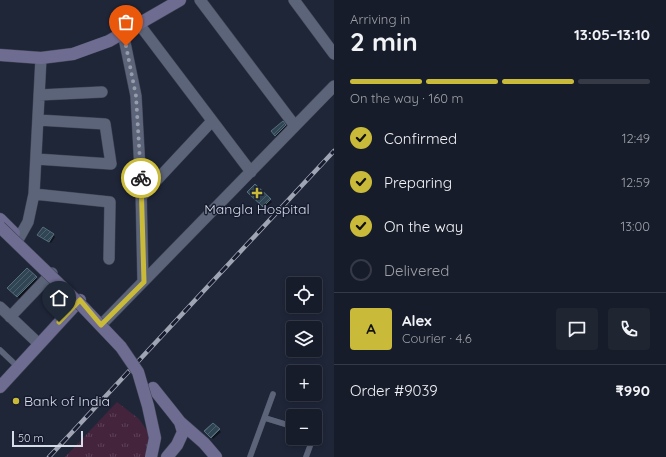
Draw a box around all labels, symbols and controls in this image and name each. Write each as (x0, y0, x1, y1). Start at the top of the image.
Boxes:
pin (109, 5, 143, 46)
icon: bag (115, 11, 137, 33)
text: Arriving in (350, 11, 410, 27)
text: 2 min (350, 25, 418, 58)
text: 13:05–13:10 (574, 25, 650, 44)
text: On the way · 160 m (350, 90, 463, 106)
icon: check (350, 127, 372, 149)
text: Confirmed (384, 129, 457, 148)
text: 12:49 (622, 130, 650, 146)
courier (121, 158, 161, 198)
icon: bike (130, 167, 152, 189)
icon: check (350, 171, 372, 193)
text: Preparing (384, 173, 452, 192)
text: 12:59 (621, 174, 650, 190)
marker: Mangla Hospital (251, 187, 263, 199)
place label: Mangla Hospital (204, 200, 310, 218)
icon: check (350, 215, 372, 237)
text: On the way (384, 217, 463, 236)
text: 13:00 (620, 218, 650, 234)
text: Delivered (384, 261, 449, 280)
map controls (286, 277, 322, 445)
button: locate (286, 277, 322, 313)
pin (42, 281, 76, 322)
icon: home (48, 287, 70, 309)
button: chat (556, 308, 598, 350)
button: phone (608, 308, 650, 350)
text: Alex (402, 311, 432, 330)
text: A (366, 319, 376, 338)
button: layers (286, 321, 322, 357)
text: Courier · 4.6 (402, 330, 472, 346)
button: + (286, 365, 322, 401)
text: Order #9039 (350, 381, 438, 400)
text: ₹990 (615, 381, 650, 400)
place label: Bank of India (24, 392, 110, 410)
marker: Bank of India (11, 396, 21, 406)
button: − (286, 409, 322, 445)
scale bar (12, 429, 83, 448)
text: 50 m (18, 431, 44, 445)

